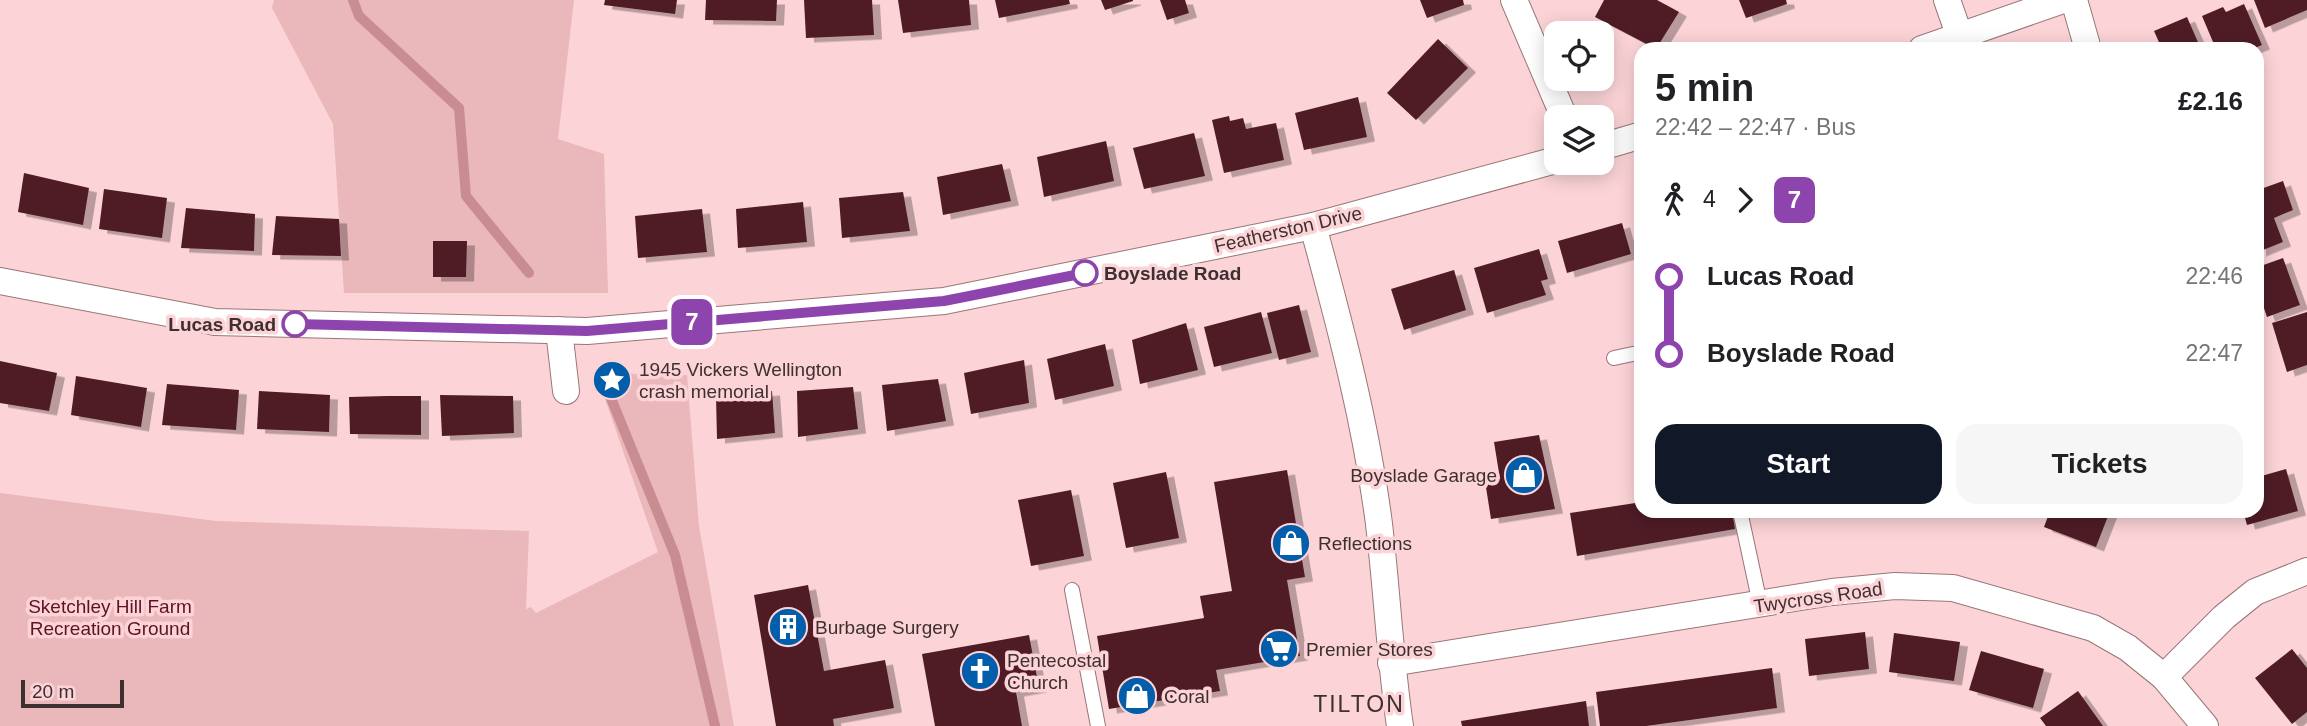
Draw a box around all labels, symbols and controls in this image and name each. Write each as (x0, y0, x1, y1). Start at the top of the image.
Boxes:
map controls (1544, 21, 1614, 175)
button: locate (1544, 21, 1614, 91)
text: 5 min (1655, 67, 1754, 109)
text: £2.16 (2178, 86, 2243, 116)
button: layers (1544, 105, 1614, 175)
text: 22:42 – 22:47 · Bus (1655, 114, 1856, 140)
icon: walk (1655, 181, 1693, 219)
icon: forward (1726, 181, 1764, 219)
text: 4 (1703, 186, 1716, 212)
text: 7 (1788, 186, 1801, 213)
street label: Featherston Drive (1212, 202, 1364, 257)
marker: Boyslade Road (1072, 260, 1098, 286)
text: Lucas Road (1707, 261, 1854, 291)
place label: Boyslade Road (1104, 263, 1241, 284)
text: 22:46 (2185, 263, 2243, 289)
line badge: 7 (669, 299, 715, 345)
text: 7 (685, 308, 699, 335)
marker: Lucas Road (282, 311, 308, 337)
place label: Lucas Road (168, 314, 276, 335)
text: Boyslade Road (1707, 338, 1895, 368)
text: 22:47 (2185, 340, 2243, 366)
place icon: 1945 Vickers Wellington crash memorial (591, 359, 633, 401)
place label: 1945 Vickers Wellington crash memorial (639, 359, 842, 402)
button: Start (1655, 424, 1942, 504)
button: Tickets (1956, 424, 2243, 504)
shop icon: Boyslade Garage (1503, 454, 1545, 496)
place label: Boyslade Garage (1350, 465, 1497, 486)
shop icon: Reflections (1270, 522, 1312, 564)
place label: Reflections (1318, 533, 1412, 554)
street label: Twycross Road (1752, 578, 1884, 617)
park label: Sketchley Hill Farm Recreation Ground (28, 596, 192, 639)
building icon: Burbage Surgery (767, 606, 809, 648)
place label: Burbage Surgery (815, 617, 959, 638)
supermarket icon: Premier Stores (1258, 628, 1300, 670)
place label: Premier Stores (1306, 639, 1433, 660)
church icon: Pentecostal Church (959, 650, 1001, 692)
place label: Pentecostal Church (1007, 650, 1106, 693)
shop icon: Coral (1116, 675, 1158, 717)
scale bar (21, 677, 124, 709)
text: 20 m (32, 681, 74, 702)
place label: Coral (1164, 686, 1209, 707)
district label: TILTON (1313, 691, 1405, 717)

